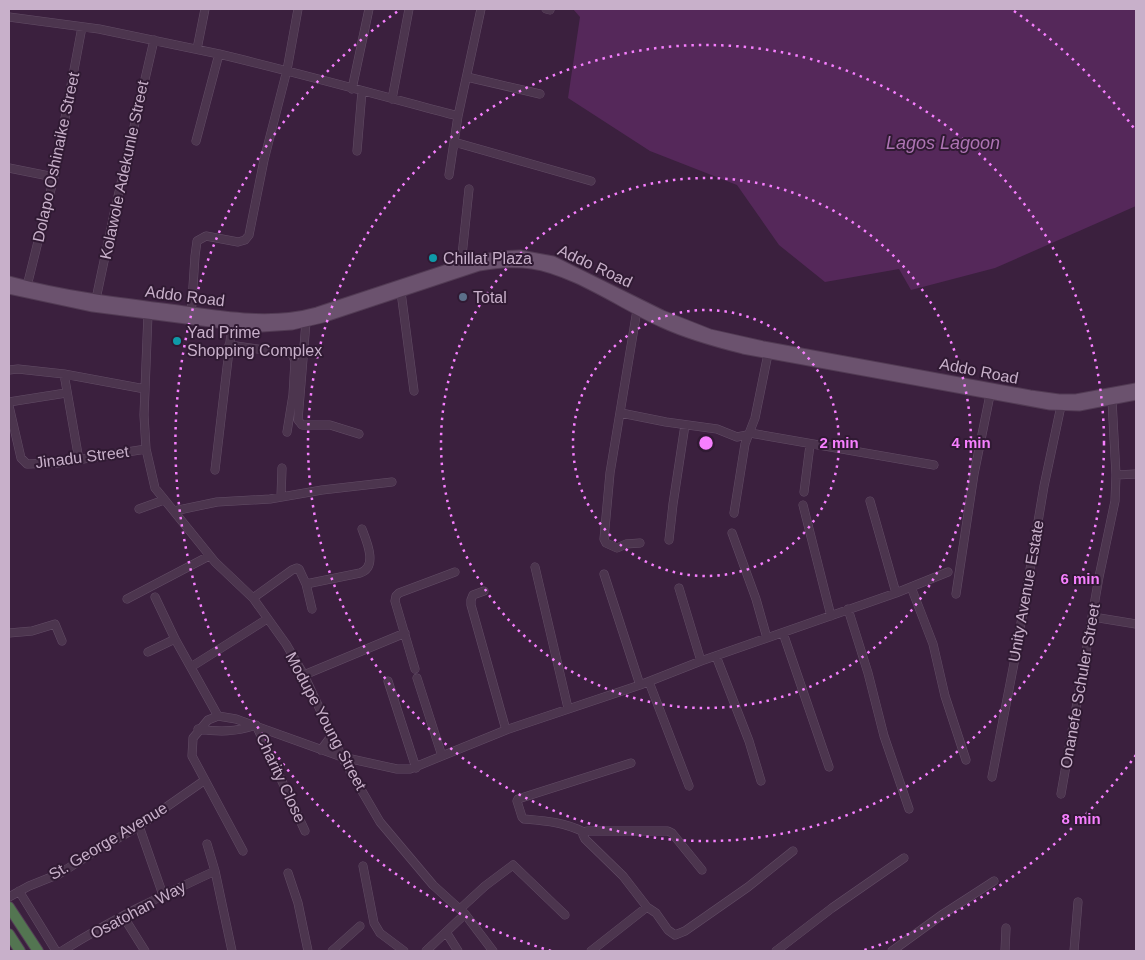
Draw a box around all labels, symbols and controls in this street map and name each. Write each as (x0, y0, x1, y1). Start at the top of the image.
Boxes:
street label: Dolapo Oshinaike Street (30, 70, 82, 244)
street label: Kolawole Adekunle Street (97, 79, 151, 261)
water label: Lagos Lagoon (886, 133, 1000, 153)
street label: Addo Road (555, 241, 635, 291)
place label: Chillat Plaza (443, 250, 532, 267)
marker: Chillat Plaza (427, 252, 439, 264)
street label: Addo Road (144, 283, 226, 309)
place label: Total (473, 289, 507, 306)
marker: Total (457, 291, 469, 303)
place label: Yad Prime Shopping Complex (187, 324, 322, 359)
marker: Yad Prime Shopping Complex (171, 335, 183, 347)
street label: Addo Road (938, 355, 1020, 387)
centre of rings (697, 434, 715, 452)
text: 2 min (819, 434, 859, 451)
text: 4 min (951, 434, 991, 451)
street label: Jinadu Street (34, 443, 130, 471)
street label: Unity Avenue Estate (1005, 519, 1047, 663)
text: 6 min (1060, 570, 1100, 587)
street label: Onanefe Schuler Street (1057, 602, 1103, 770)
street label: Modupe Young Street (282, 649, 370, 793)
street label: Charity Close (253, 731, 309, 825)
street label: St. George Avenue (46, 799, 170, 883)
text: 8 min (1061, 810, 1101, 827)
street label: Osatohan Way (88, 878, 188, 942)

